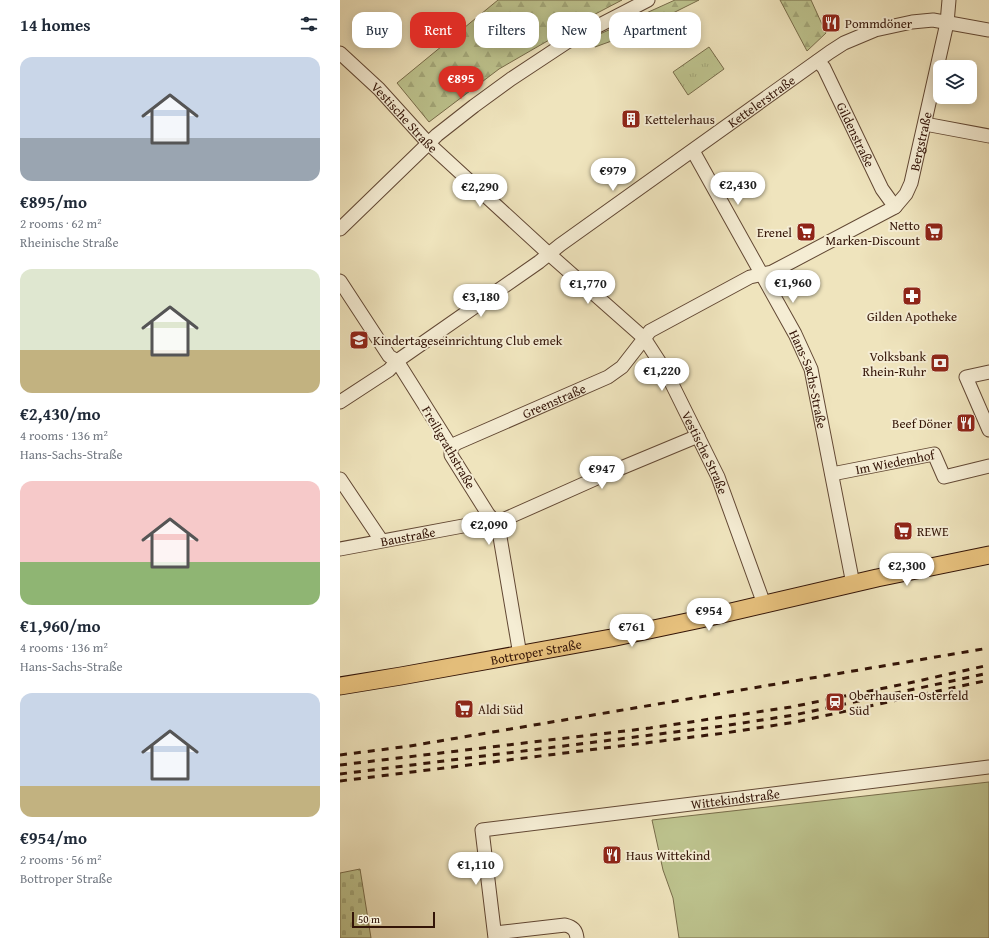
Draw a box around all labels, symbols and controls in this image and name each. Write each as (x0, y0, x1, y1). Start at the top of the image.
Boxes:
text: 14 homes (20, 12, 91, 37)
chip: Buy (352, 12, 402, 48)
chip: Rent (410, 12, 466, 48)
chip: Filters (474, 12, 539, 48)
chip: New (547, 12, 601, 48)
chip: Apartment (609, 12, 701, 48)
restaurant icon: Pommdöner (820, 12, 842, 34)
icon: filters (298, 13, 320, 35)
place label: Pommdöner (845, 14, 913, 33)
map controls (933, 60, 977, 104)
button: layers (933, 60, 977, 104)
pin: €895 (437, 66, 485, 100)
text: €895 (448, 69, 474, 88)
street label: Kettelerstraße (724, 71, 799, 132)
street label: Vestische Straße (367, 77, 442, 157)
icon: home (134, 83, 206, 155)
street label: Gildenstraße (832, 99, 879, 171)
building icon: Kettelerhaus (620, 108, 642, 130)
place label: Kettelerhaus (645, 110, 715, 129)
street label: Bergstraße (905, 110, 937, 173)
pin: €979 (589, 158, 637, 192)
text: €979 (600, 161, 626, 180)
pin: €2,430 (705, 172, 771, 206)
pin: €2,290 (447, 174, 513, 208)
text: €2,430 (719, 175, 757, 194)
text: €2,290 (461, 177, 499, 196)
text: €895/mo (20, 189, 87, 214)
text: 2 rooms · 62 m² (20, 214, 102, 233)
place label: Netto Marken-Discount (826, 216, 920, 250)
supermarket icon: Erenel (795, 221, 817, 243)
supermarket icon: Netto Marken-Discount (923, 221, 945, 243)
place label: Erenel (757, 223, 792, 242)
text: Rheinische Straße (20, 233, 119, 252)
pin: €1,960 (760, 270, 826, 304)
pin: €1,770 (555, 271, 621, 305)
text: €1,960 (774, 273, 812, 292)
text: €1,770 (569, 274, 607, 293)
pin: €3,180 (448, 284, 514, 318)
pharmacy icon: Gilden Apotheke (901, 285, 923, 307)
text: €3,180 (462, 287, 500, 306)
icon: home (134, 295, 206, 367)
place label: Gilden Apotheke (867, 307, 957, 326)
street label: Hans-Sachs-Straße (784, 327, 831, 430)
school or university icon: Kindertageseinrichtung Club emek (348, 329, 370, 351)
place label: Kindertageseinrichtung Club emek (373, 331, 563, 350)
place label: Volksbank Rhein-Ruhr (863, 347, 927, 381)
bank icon: Volksbank Rhein-Ruhr (929, 352, 951, 374)
pin: €1,220 (629, 358, 695, 392)
text: €1,220 (643, 361, 681, 380)
street label: Greenstraße (520, 379, 589, 423)
text: €2,430/mo (20, 401, 101, 426)
street label: Freiligrathstraße (417, 402, 480, 492)
street label: Vestische Straße (677, 408, 732, 497)
restaurant icon: Beef Döner (955, 412, 977, 434)
place label: Beef Döner (892, 414, 953, 433)
text: 4 rooms · 136 m² (20, 426, 108, 445)
text: Hans-Sachs-Straße (20, 445, 123, 464)
street label: Im Wiedemhof (854, 445, 938, 479)
pin: €947 (578, 456, 626, 490)
text: €947 (589, 459, 615, 478)
icon: home (134, 507, 206, 579)
pin: €2,090 (456, 512, 522, 546)
text: €2,090 (470, 515, 508, 534)
supermarket icon: REWE (892, 520, 914, 542)
street label: Baustraße (379, 522, 437, 551)
place label: REWE (917, 522, 949, 541)
pin: €2,300 (874, 553, 940, 587)
text: €2,300 (888, 556, 926, 575)
pin: €954 (685, 598, 733, 632)
text: €954 (696, 601, 722, 620)
text: €1,960/mo (20, 613, 101, 638)
pin: €761 (608, 614, 656, 648)
text: €761 (619, 617, 645, 636)
street label: Bottroper Straße (489, 634, 583, 670)
text: 4 rooms · 136 m² (20, 638, 108, 657)
text: Hans-Sachs-Straße (20, 657, 123, 676)
place label: Oberhausen-Osterfeld Süd (849, 686, 969, 720)
station icon: Oberhausen-Osterfeld Süd (824, 691, 846, 713)
supermarket icon: Aldi Süd (453, 698, 475, 720)
place label: Aldi Süd (478, 700, 523, 719)
icon: home (134, 719, 206, 791)
street label: Wittekindstraße (690, 784, 781, 814)
text: €954/mo (20, 825, 87, 850)
restaurant icon: Haus Wittekind (601, 844, 623, 866)
place label: Haus Wittekind (626, 846, 710, 865)
text: 2 rooms · 56 m² (20, 850, 102, 869)
pin: €1,110 (443, 852, 509, 886)
text: €1,110 (457, 855, 495, 874)
text: Bottroper Straße (20, 869, 112, 888)
scale bar (352, 910, 435, 929)
text: 50 m (358, 911, 380, 927)

